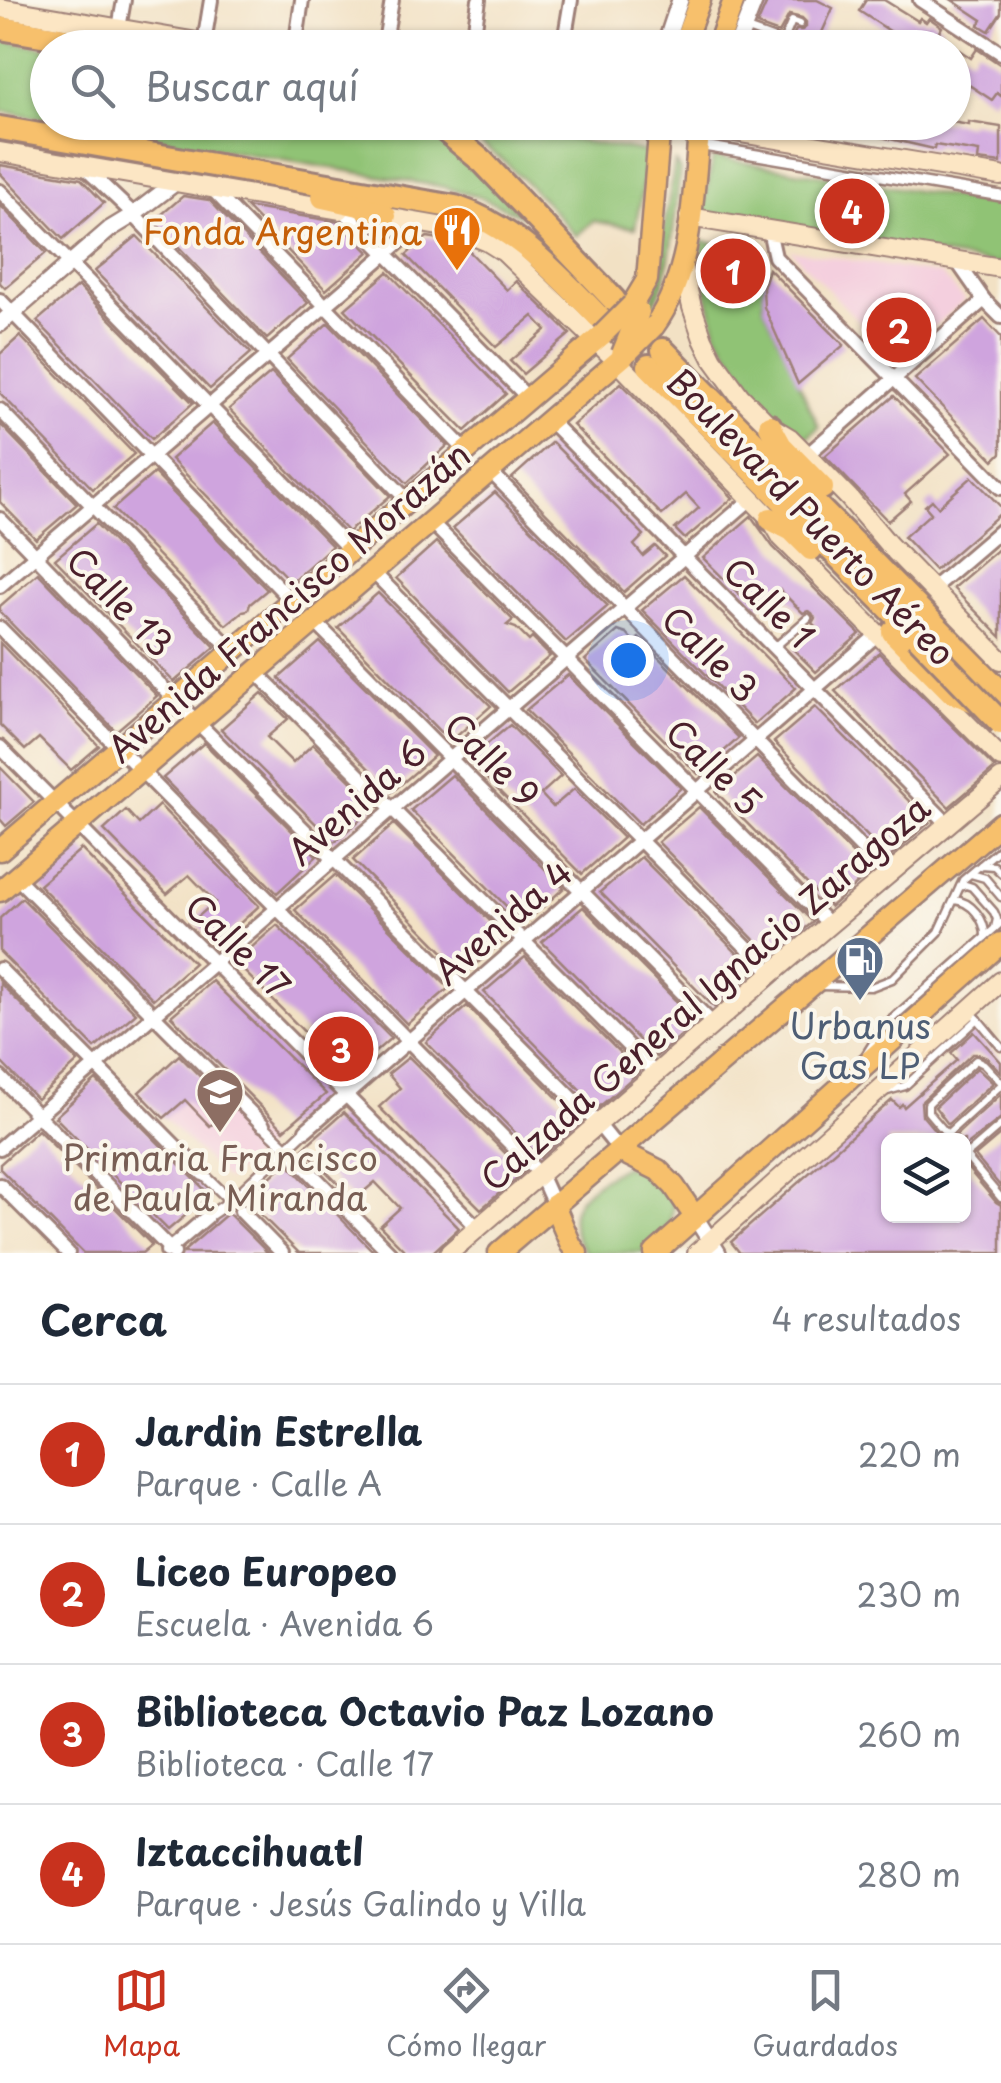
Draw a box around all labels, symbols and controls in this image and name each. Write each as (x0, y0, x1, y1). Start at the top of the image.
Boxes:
search box (30, 30, 971, 140)
text: Buscar aquí (145, 57, 359, 114)
icon: search (65, 58, 120, 113)
pin: 4 (820, 174, 884, 248)
place label: Fonda Argentina (142, 204, 422, 257)
restaurant icon: Fonda Argentina (431, 204, 483, 272)
pin: 1 (700, 234, 766, 308)
pin: 2 (866, 292, 932, 368)
street label: Boulevard Puerto Aéreo (656, 355, 968, 677)
street label: Avenida Francisco Morazán (95, 428, 481, 774)
street label: Calle 13 (55, 534, 187, 668)
street label: Calle 1 (712, 544, 828, 660)
street label: Calle 3 (650, 592, 772, 714)
your location (603, 635, 654, 686)
street label: Calle 9 (433, 699, 553, 819)
street label: Calle 5 (655, 706, 775, 826)
street label: Avenida 6 (275, 726, 437, 876)
street label: Calzada General Ignacio Zaragoza (467, 781, 941, 1203)
street label: Avenida 4 (421, 846, 583, 996)
street label: Calle 17 (174, 880, 304, 1010)
fuel station icon: Urbanus Gas LP (834, 934, 886, 1002)
place label: Urbanus Gas LP (789, 998, 931, 1091)
pin: 3 (308, 1012, 374, 1086)
school or university icon: Primaria Francisco de Paula Miranda (194, 1066, 246, 1134)
place label: Primaria Francisco de Paula Miranda (62, 1130, 378, 1223)
map controls (881, 1133, 971, 1223)
button: layers (881, 1133, 971, 1223)
text: Cerca (40, 1287, 167, 1350)
text: 4 resultados (772, 1294, 961, 1342)
text: Jardin Estrella (135, 1402, 422, 1459)
text: 1 (65, 1430, 80, 1478)
text: 220 m (858, 1430, 961, 1478)
text: Parque · Calle A (135, 1459, 382, 1507)
text: Liceo Europeo (135, 1542, 397, 1599)
text: 2 (61, 1570, 84, 1618)
text: 230 m (856, 1570, 961, 1618)
text: Escuela · Avenida 6 (135, 1599, 434, 1647)
text: Biblioteca Octavio Paz Lozano (135, 1682, 714, 1739)
text: 3 (62, 1710, 83, 1758)
text: 260 m (857, 1710, 961, 1758)
text: Biblioteca · Calle 17 (135, 1739, 434, 1787)
text: Iztaccihuatl (135, 1822, 364, 1879)
text: 4 (62, 1850, 83, 1898)
text: 280 m (857, 1850, 961, 1898)
text: Parque · Jesús Galindo y Villa (135, 1879, 586, 1927)
tab: Mapa (103, 1963, 180, 2066)
tab: Cómo llegar (386, 1963, 546, 2066)
tab: Guardados (752, 1963, 898, 2066)

